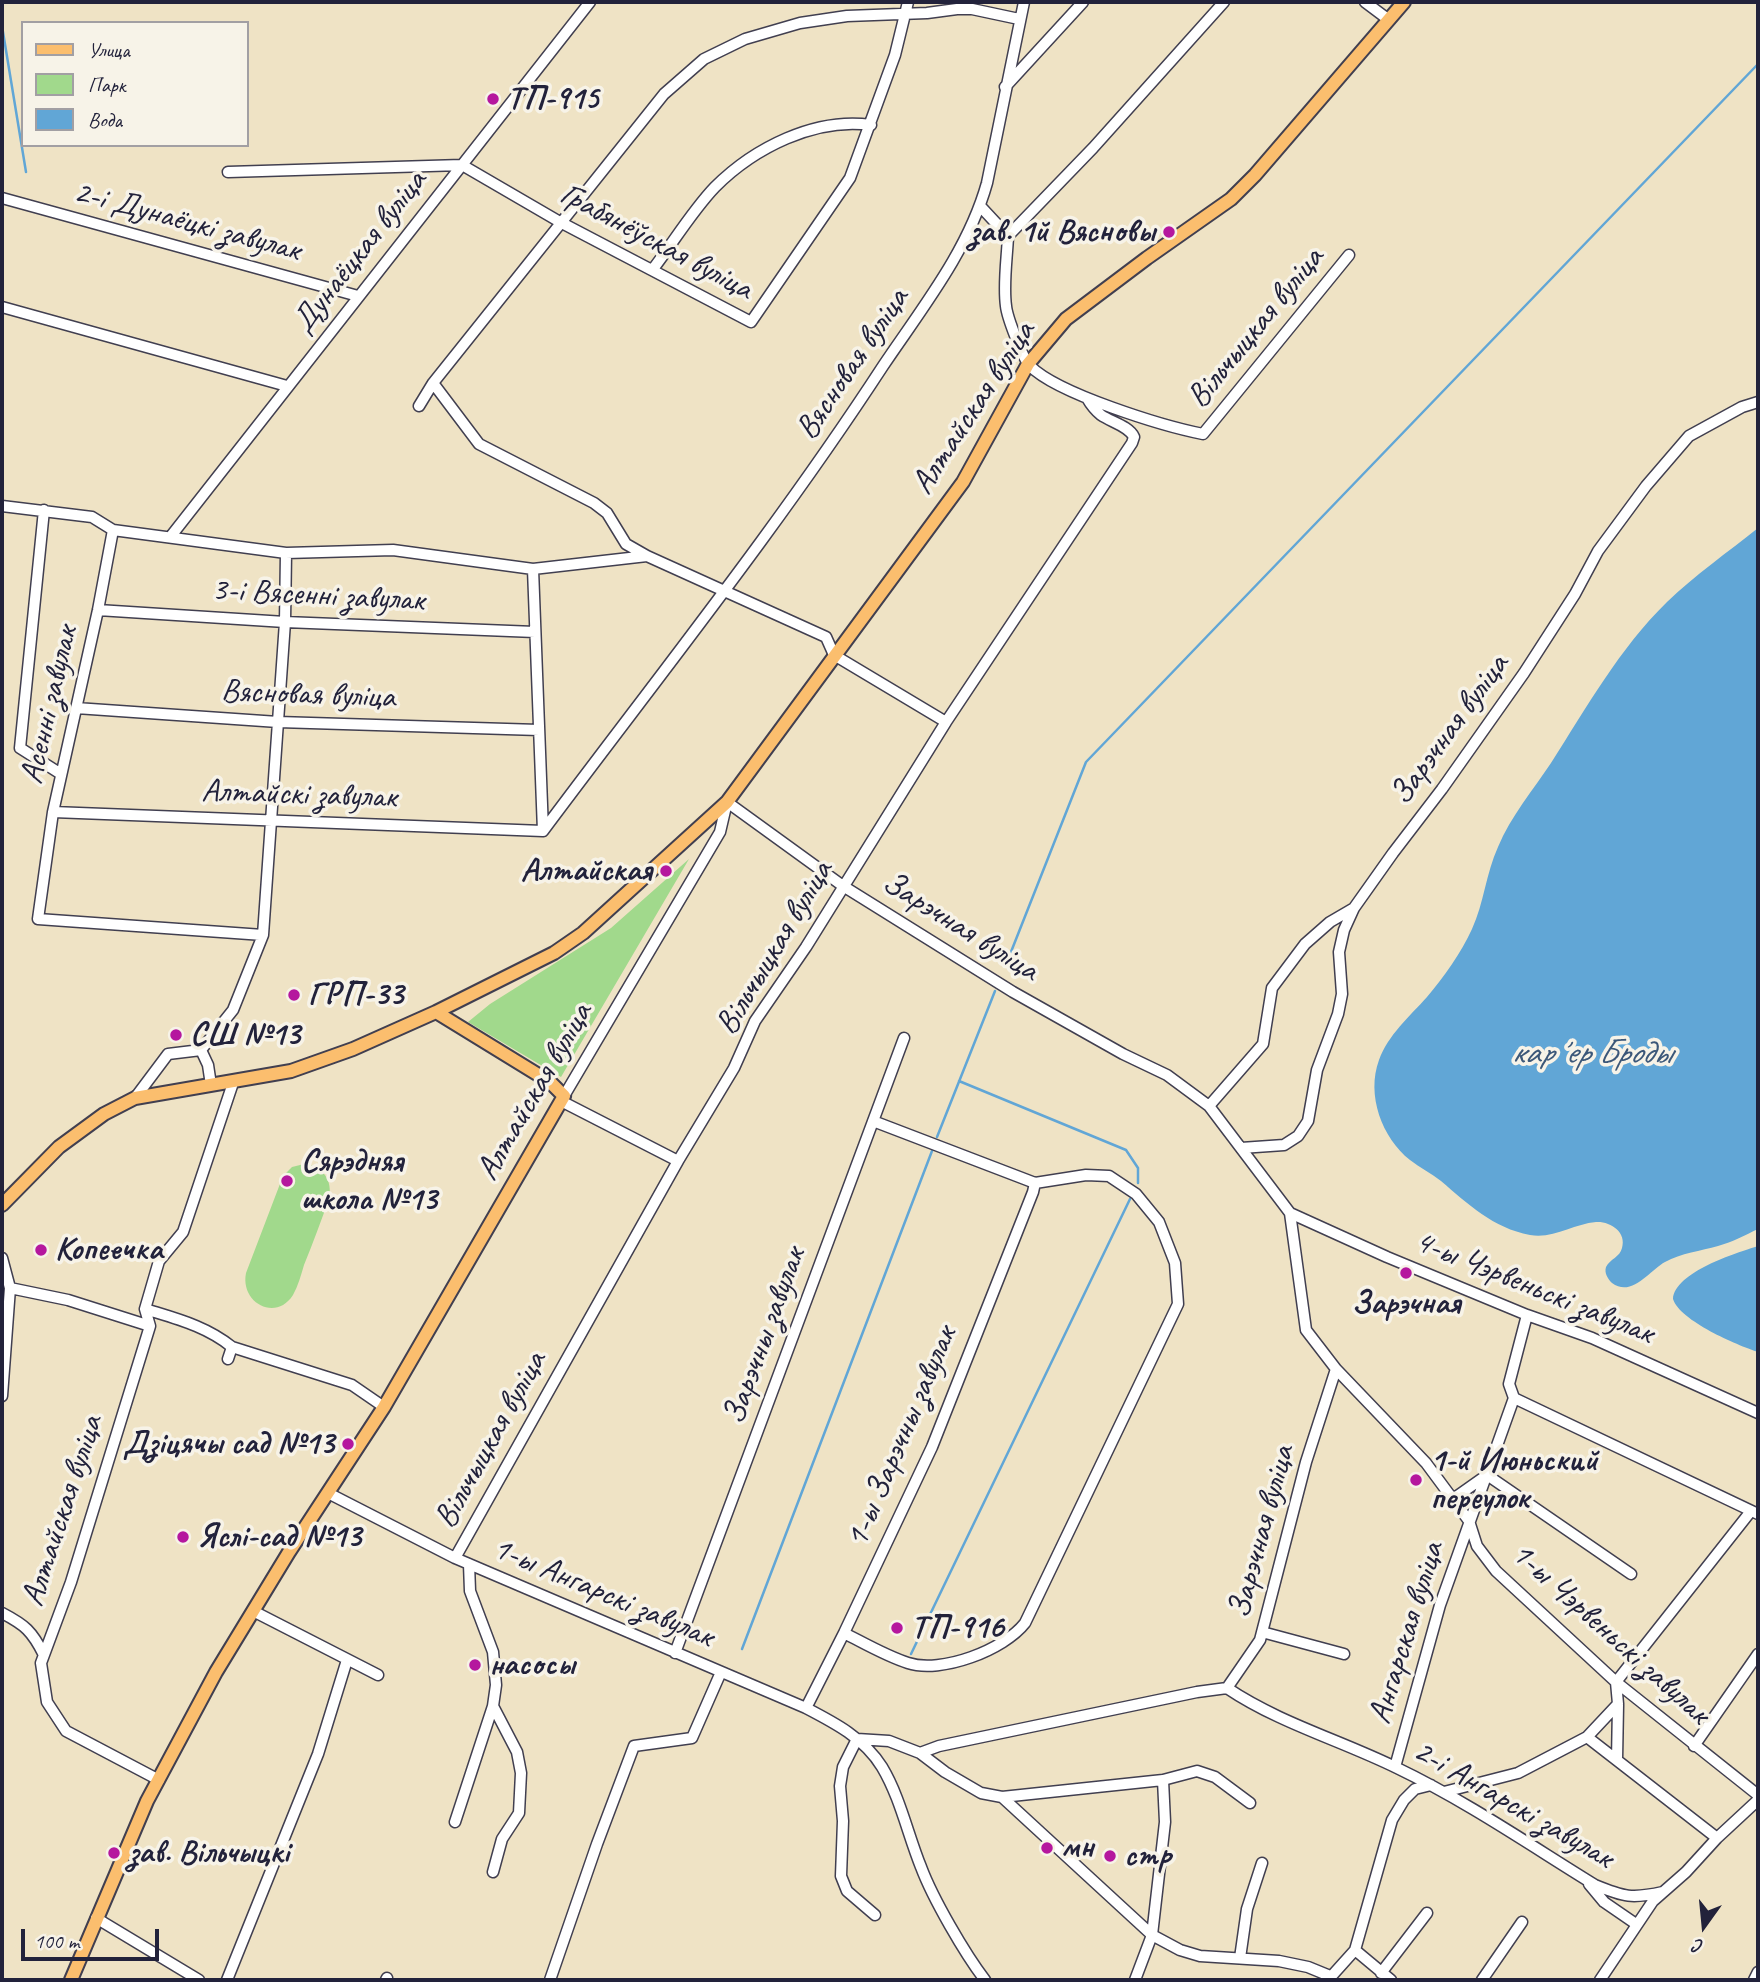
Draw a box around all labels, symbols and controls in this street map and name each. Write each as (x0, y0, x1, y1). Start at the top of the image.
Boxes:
legend (21, 21, 248, 147)
text: Улица (88, 37, 130, 63)
text: Парк (88, 72, 125, 98)
place label: ТП-915 (507, 79, 598, 119)
marker: ТП-915 (485, 91, 501, 107)
text: Вода (88, 107, 122, 133)
street label: Дунаёцкая вуліца (284, 163, 436, 341)
street label: 2-і Дунаёцкі завулак (69, 173, 305, 271)
street label: Грабянёўская вуліца (553, 175, 759, 309)
place label: зав. 1й Вясновы (969, 212, 1155, 252)
marker: зав. 1й Вясновы (1161, 224, 1177, 240)
street label: Вільчыцкая вуліца (1179, 240, 1333, 416)
street label: Вясновая вуліца (788, 281, 918, 447)
street label: Алтайская вуліца (903, 314, 1045, 502)
street label: 3-і Вясенні завулак (211, 571, 425, 621)
street label: Асенні завулак (13, 622, 87, 788)
street label: Зарэчная вуліца (1382, 647, 1518, 813)
street label: Вясновая вуліца (220, 672, 396, 718)
street label: Алтайскі завулак (201, 772, 397, 818)
place label: Алтайская (521, 851, 652, 891)
street label: Вільчыцкая вуліца (708, 854, 842, 1042)
marker: Алтайская (658, 863, 674, 879)
street label: Зарэчная вуліца (875, 863, 1045, 991)
place label: ГРП-33 (308, 975, 403, 1015)
marker: ГРП-33 (286, 987, 302, 1003)
street label: Алтайская вуліца (468, 996, 602, 1188)
place label: СШ №13 (190, 1015, 300, 1055)
marker: СШ №13 (168, 1027, 184, 1043)
water label: карʼер Броды (1511, 1033, 1671, 1075)
place label: Сярэдняя школа №13 (301, 1142, 437, 1220)
marker: Сярэдняя школа №13 (279, 1173, 295, 1189)
street label: 4-ы Чэрвеньскі завулак (1409, 1222, 1659, 1354)
place label: Копеечка (55, 1230, 163, 1270)
marker: Копеечка (33, 1242, 49, 1258)
street label: Зарэчны завулак (715, 1242, 815, 1430)
marker: Зарэчная (1398, 1265, 1414, 1281)
place label: Зарэчная (1352, 1284, 1460, 1324)
street label: 1-ы Зарэчны завулак (838, 1321, 966, 1553)
street label: Вільчыцкая вуліца (426, 1345, 556, 1535)
street label: Алтайская вуліца (14, 1411, 112, 1611)
place label: Дзіцячы сад №13 (123, 1424, 334, 1464)
marker: Дзіцячы сад №13 (340, 1436, 356, 1452)
street label: Зарэчная вуліца (1220, 1441, 1304, 1623)
place label: 1-й Июньский переулок (1430, 1441, 1598, 1519)
marker: 1-й Июньский переулок (1408, 1472, 1424, 1488)
place label: Яслі-сад №13 (197, 1517, 361, 1557)
marker: Яслі-сад №13 (175, 1529, 191, 1545)
street label: 1-ы Ангарскі завулак (487, 1529, 719, 1657)
street label: 1-ы Чэрвеньскі завулак (1502, 1534, 1718, 1734)
street label: Ангарская вуліца (1361, 1538, 1453, 1728)
place label: ТП-916 (911, 1608, 1004, 1648)
marker: ТП-916 (889, 1620, 905, 1636)
place label: насосы (489, 1645, 575, 1685)
marker: насосы (467, 1657, 483, 1673)
street label: 2-і Ангарскі завулак (1406, 1732, 1620, 1878)
place label: мн (1061, 1828, 1094, 1868)
place label: зав. Вільчыцкі (128, 1833, 289, 1873)
place label: стр (1124, 1836, 1171, 1876)
marker: мн (1039, 1840, 1055, 1856)
marker: зав. Вільчыцкі (106, 1845, 122, 1861)
marker: стр (1102, 1848, 1118, 1864)
north arrow (1669, 1891, 1739, 1961)
scale bar (24, 1916, 163, 1960)
text: 100 m (34, 1928, 79, 1954)
text: С (1691, 1933, 1706, 1959)

